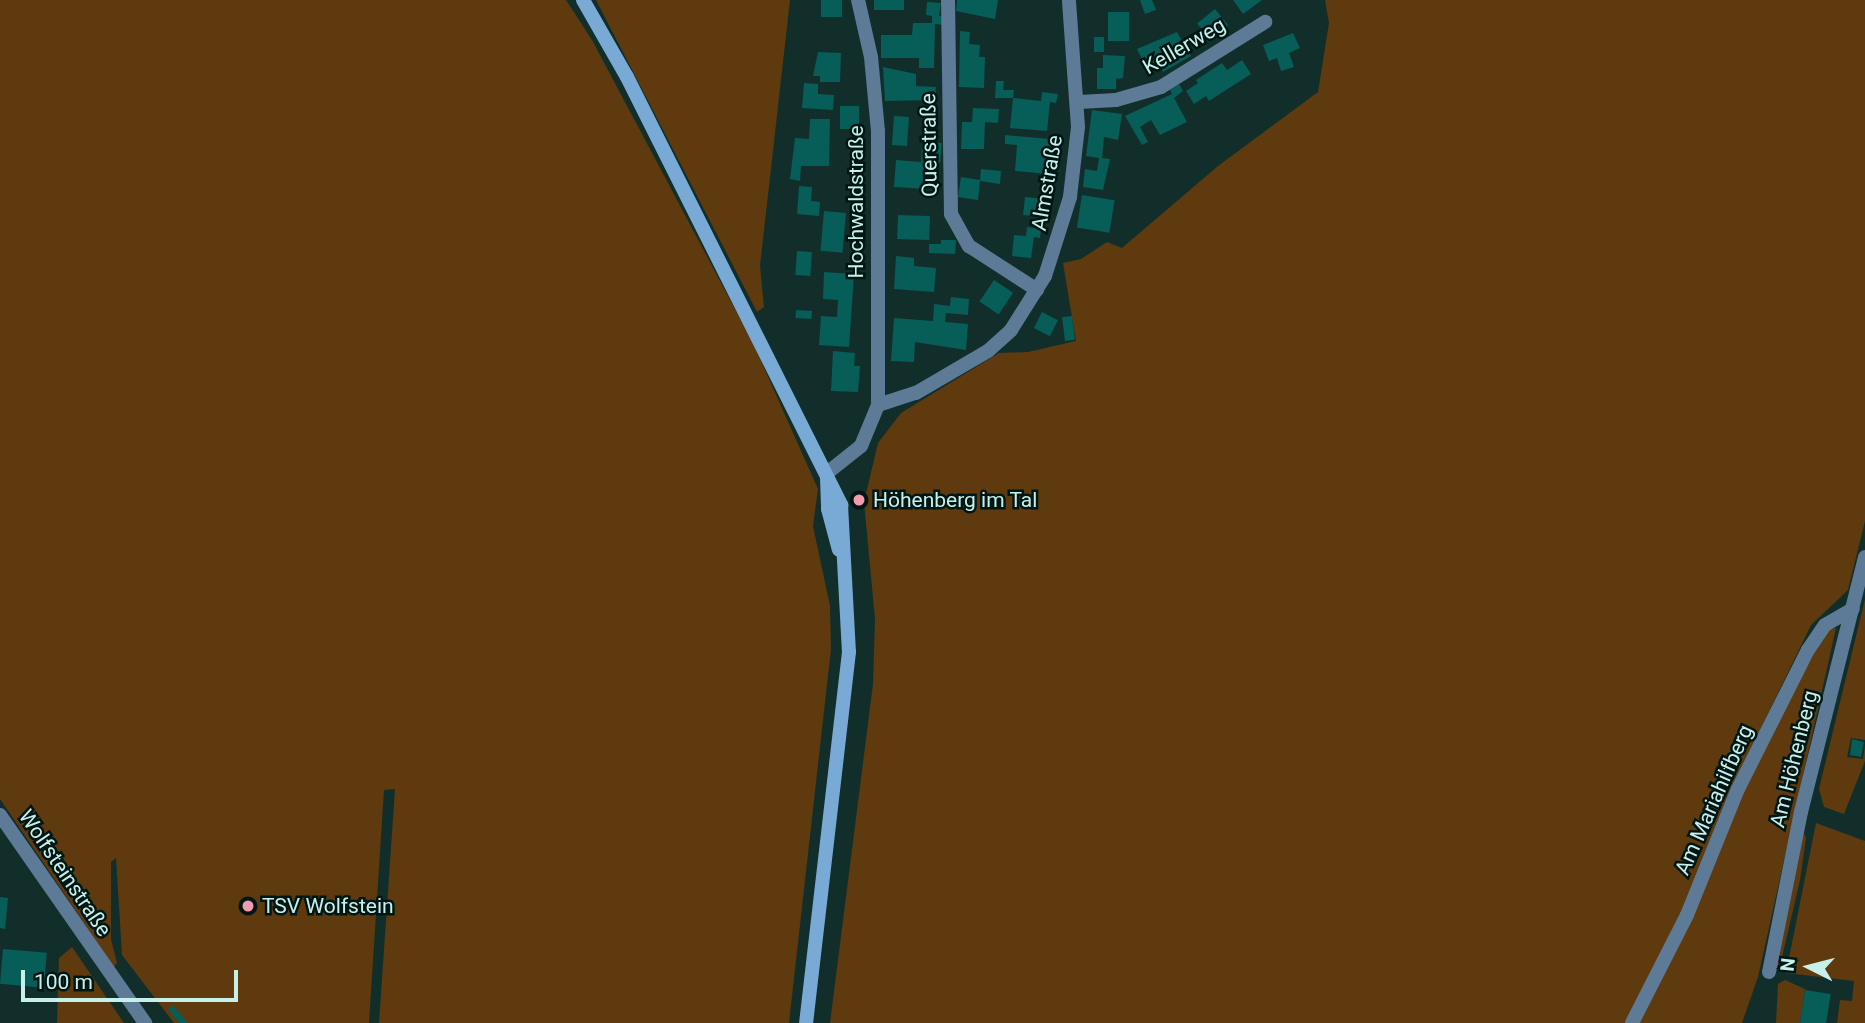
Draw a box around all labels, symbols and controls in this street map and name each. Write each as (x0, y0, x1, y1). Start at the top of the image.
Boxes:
street label: Kellerweg (1138, 12, 1230, 80)
street label: Querstraße (915, 93, 943, 197)
street label: Hochwaldstraße (843, 125, 869, 279)
street label: Almstraße (1026, 133, 1068, 233)
place label: Höhenberg im Tal (873, 487, 1038, 513)
marker: Höhenberg im Tal (851, 492, 867, 508)
street label: Am Höhenberg (1765, 688, 1823, 830)
street label: Am Mariahilfberg (1670, 721, 1758, 879)
street label: Wolfsteinstraße (13, 805, 117, 941)
place label: TSV Wolfstein (262, 893, 394, 919)
marker: TSV Wolfstein (240, 898, 256, 914)
north arrow (1774, 932, 1844, 1002)
scale bar (24, 956, 242, 1000)
text: N (1775, 957, 1800, 973)
text: 100 m (34, 970, 93, 994)

